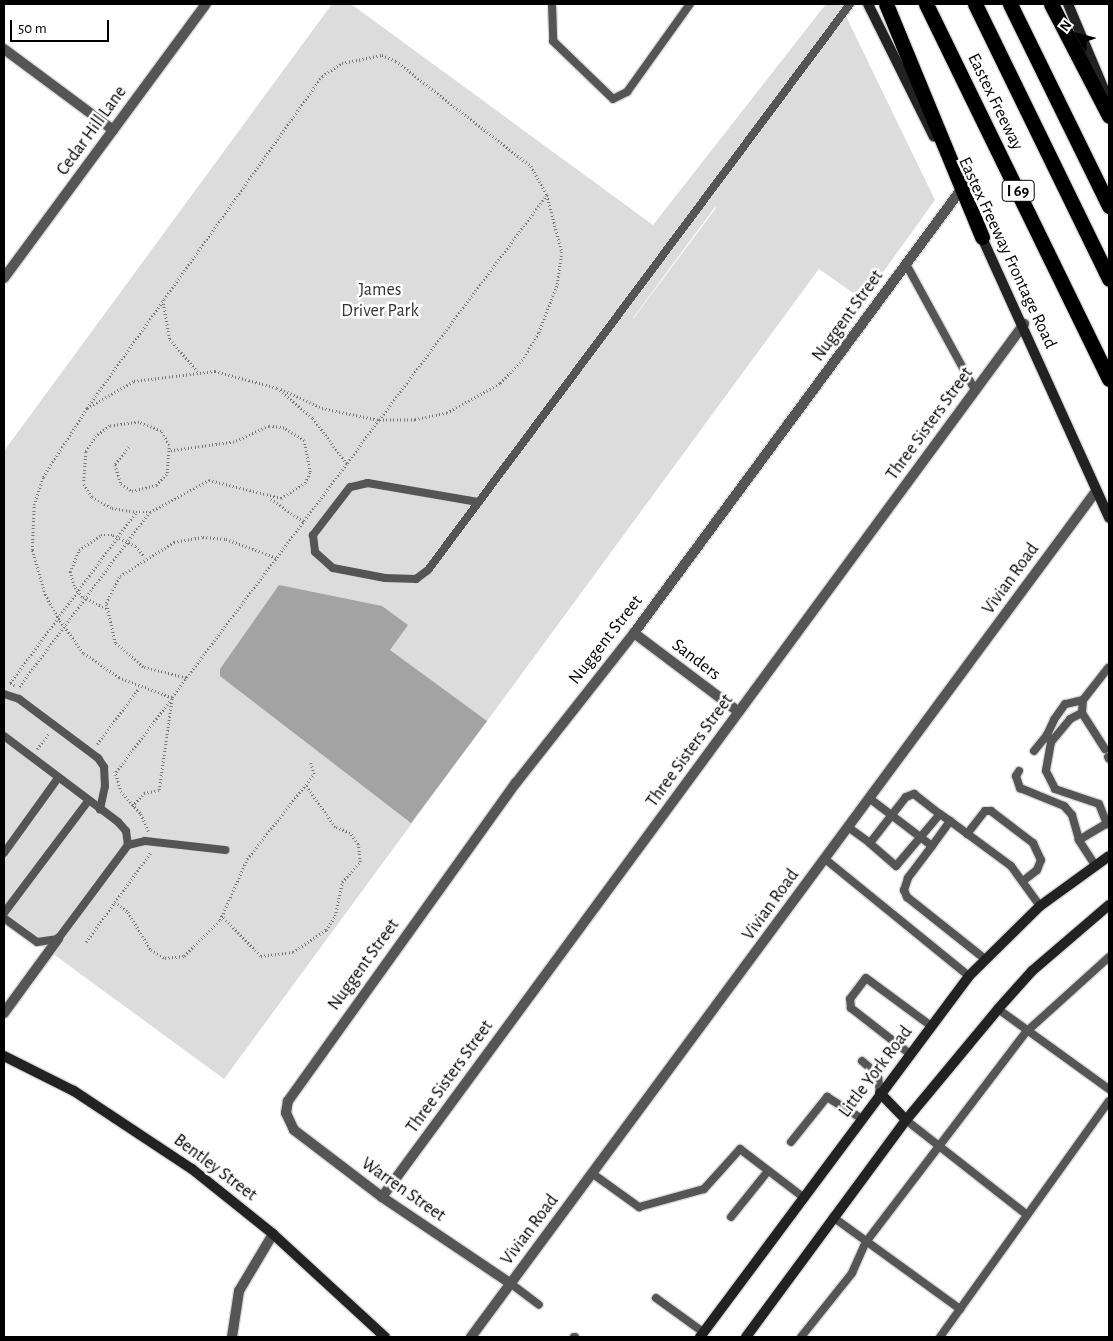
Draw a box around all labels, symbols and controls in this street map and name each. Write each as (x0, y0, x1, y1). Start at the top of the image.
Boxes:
scale bar (12, 10, 111, 42)
north arrow (1053, 10, 1103, 60)
text: N (1057, 18, 1075, 34)
text: 50 m (18, 21, 47, 36)
street label: Eastex Freeway (962, 50, 1028, 154)
street label: Cedar Hill Lane (52, 82, 132, 180)
street label: Eastex Freeway Frontage Road (953, 154, 1061, 352)
road number: I 69 (1000, 178, 1036, 205)
street label: Nuggent Street (808, 266, 888, 366)
park label: James Driver Park (341, 280, 419, 322)
street label: Three Sisters Street (882, 363, 978, 485)
street label: Vivian Road (978, 539, 1044, 619)
street label: Nuggent Street (564, 591, 648, 689)
street label: Sanders (667, 635, 725, 685)
street label: Three Sisters Street (642, 690, 738, 812)
street label: Vivian Road (738, 865, 804, 945)
street label: Nuggent Street (324, 915, 404, 1015)
street label: Three Sisters Street (402, 1016, 498, 1138)
street label: Little York Road (835, 1022, 917, 1122)
street label: Bentley Street (169, 1130, 261, 1206)
street label: Warren Street (357, 1153, 449, 1227)
street label: Vivian Road (497, 1190, 563, 1270)

